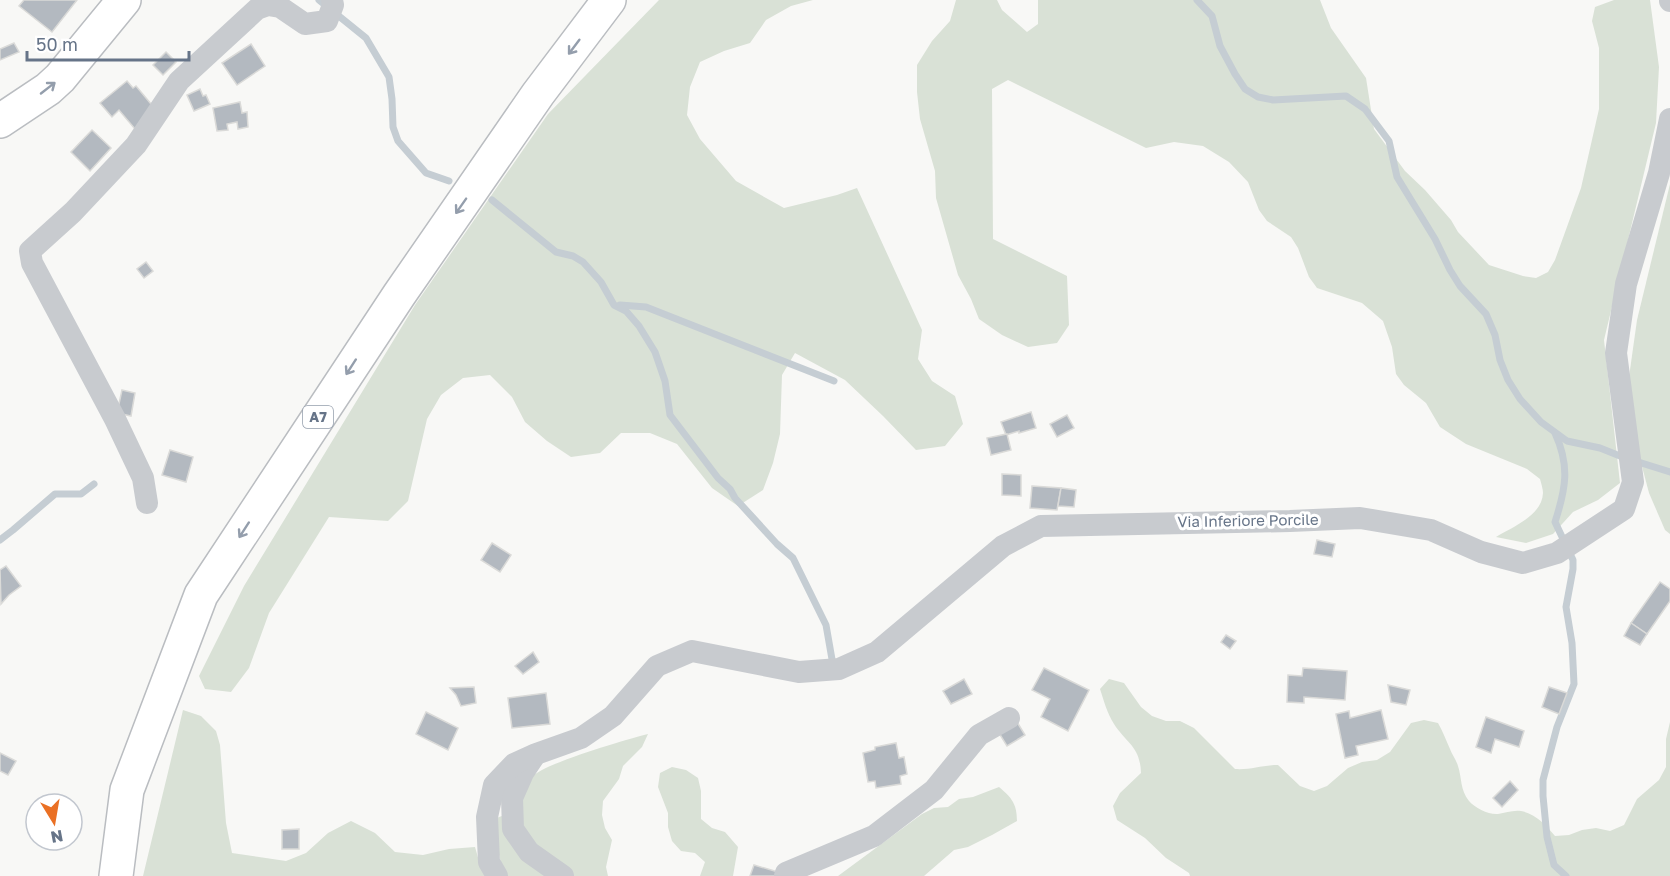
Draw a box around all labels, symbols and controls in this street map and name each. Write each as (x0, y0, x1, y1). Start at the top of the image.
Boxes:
scale bar (27, 24, 189, 62)
text: 50 m (36, 33, 78, 55)
one-way arrow (568, 38, 580, 54)
one-way arrow (40, 81, 56, 94)
one-way arrow (455, 197, 467, 213)
one-way arrow (345, 358, 357, 375)
road number: A7 (303, 406, 333, 428)
street label: Via Inferiore Porcile (1177, 510, 1319, 530)
one-way arrow (238, 521, 250, 538)
north arrow (24, 792, 84, 852)
text: N (49, 826, 65, 848)

